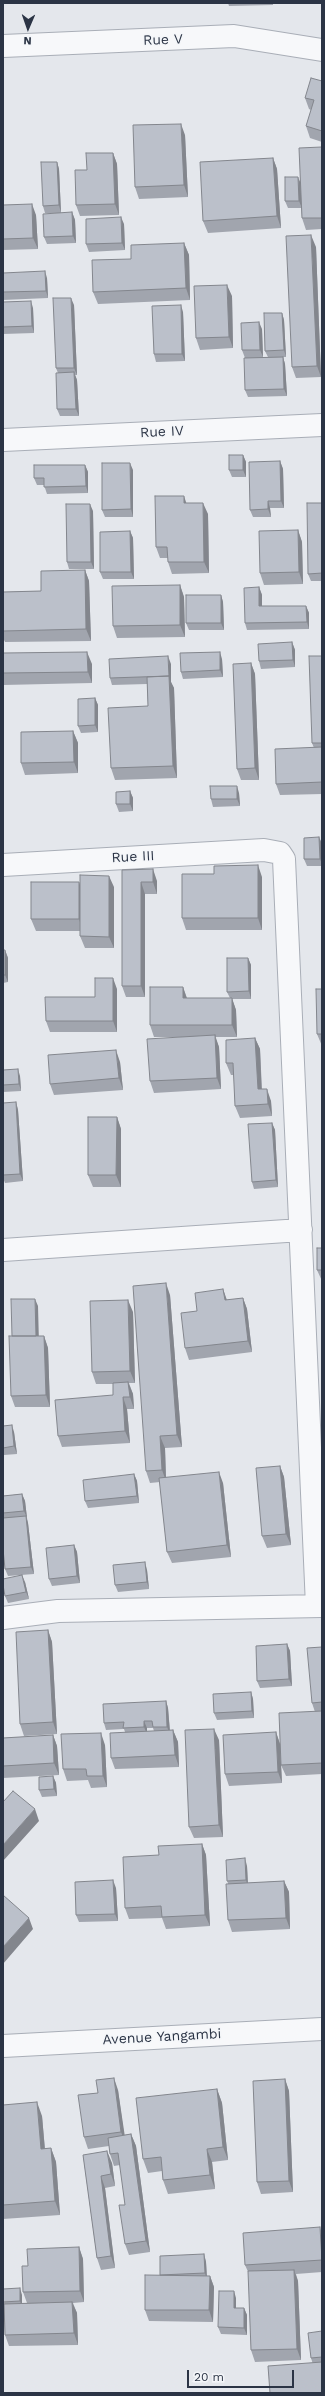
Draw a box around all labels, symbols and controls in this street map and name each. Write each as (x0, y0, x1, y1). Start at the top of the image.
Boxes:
north arrow (8, 8, 48, 48)
street label: Rue V (143, 31, 183, 49)
text: N (23, 34, 32, 47)
street label: Rue IV (140, 422, 184, 442)
street label: Rue III (111, 847, 155, 867)
street label: Avenue Yangambi (102, 2026, 222, 2048)
scale bar (189, 2362, 296, 2388)
text: 20 m (194, 2370, 224, 2384)

